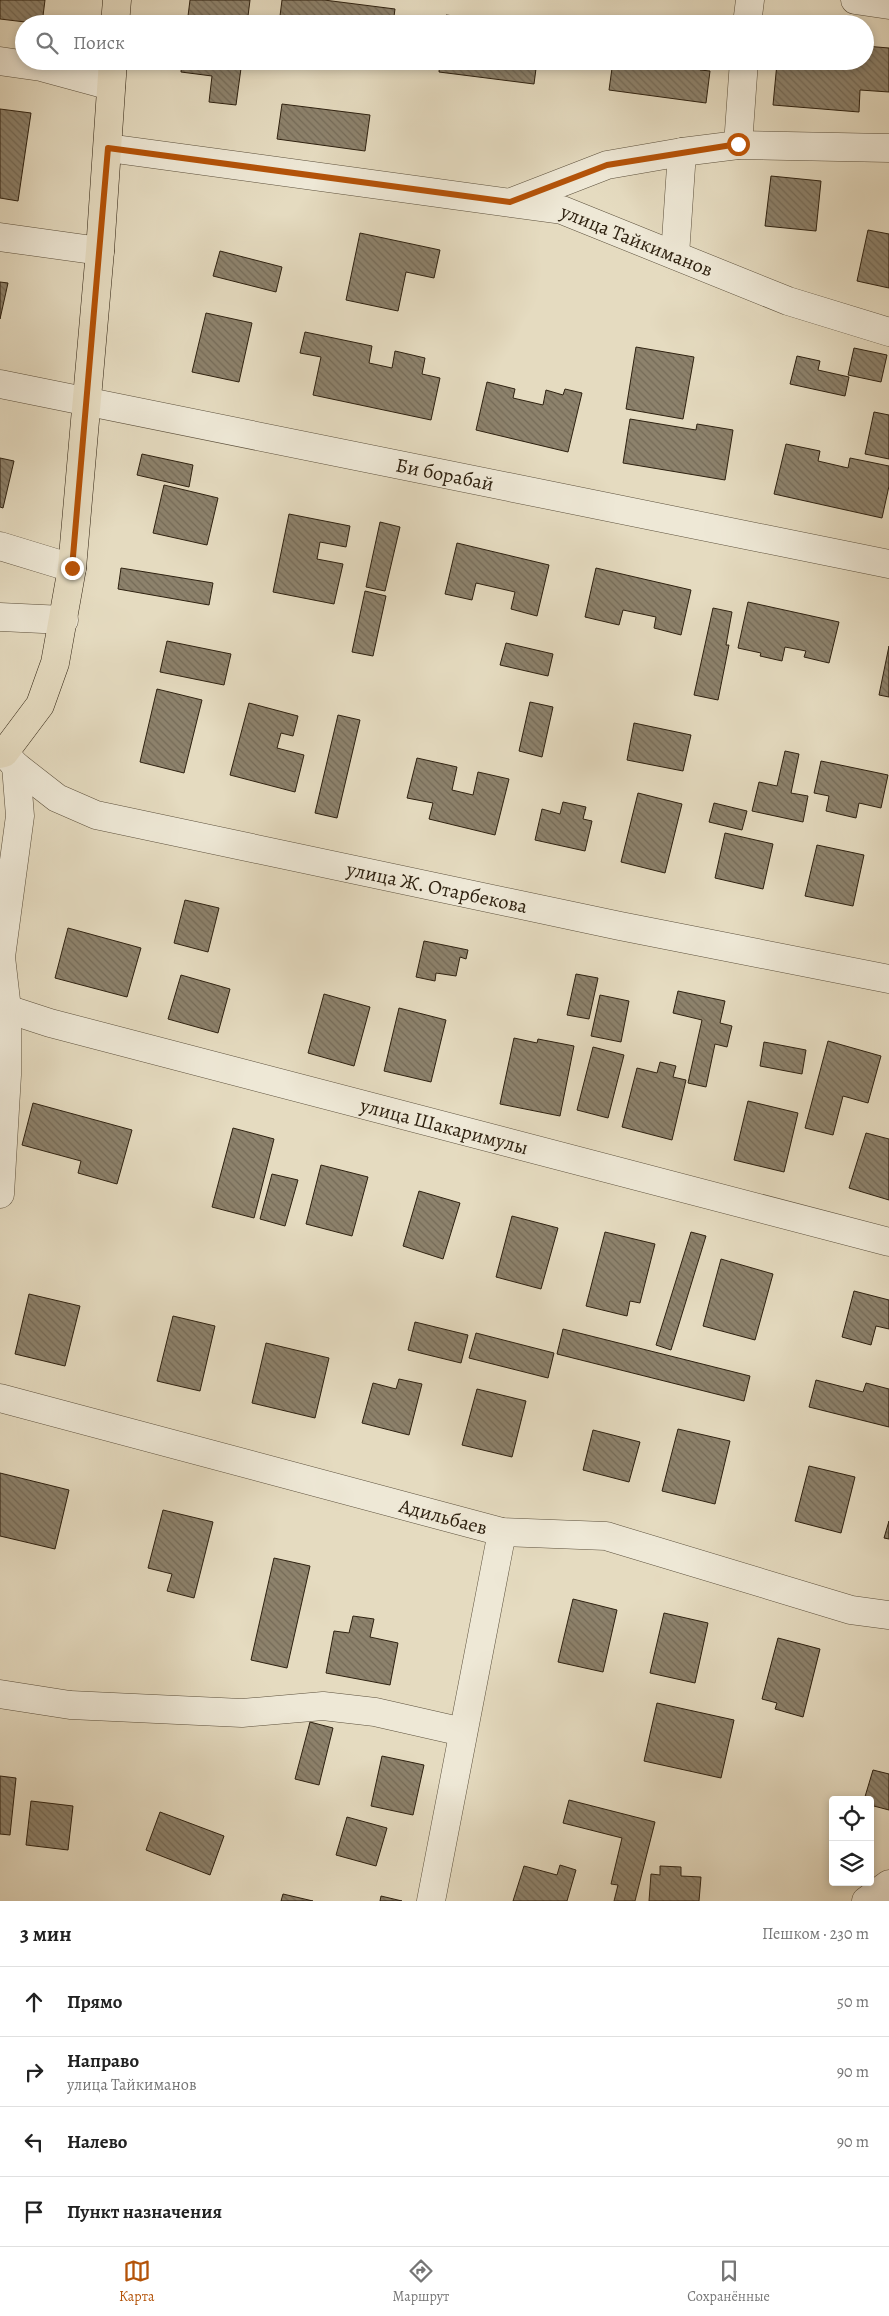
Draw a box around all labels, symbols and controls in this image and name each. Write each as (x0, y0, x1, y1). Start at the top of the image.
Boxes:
search box (15, 15, 874, 70)
icon: search (33, 29, 61, 57)
text: Поиск (73, 30, 125, 56)
route start (727, 133, 750, 156)
street label: улица Тайкиманов (556, 197, 717, 283)
street label: Би борабай (393, 451, 496, 498)
route end (61, 557, 84, 580)
street label: улица Ж. Отарбекова (343, 855, 531, 920)
street label: улица Шакаримулы (357, 1091, 531, 1161)
street label: Адильбаев (395, 1492, 490, 1542)
map controls (829, 1796, 874, 1886)
button: locate (829, 1796, 874, 1841)
button: layers (829, 1841, 874, 1886)
text: 3 мин (20, 1920, 72, 1948)
text: Пешком · 230 m (762, 1923, 869, 1945)
icon: ahead (20, 1988, 48, 2016)
text: Прямо (67, 1989, 122, 2015)
text: 50 m (837, 1991, 869, 2013)
text: Направо (67, 2048, 139, 2074)
icon: right (20, 2058, 48, 2086)
text: 90 m (837, 2061, 869, 2083)
text: улица Тайкиманов (67, 2074, 197, 2096)
icon: left (20, 2128, 48, 2156)
text: Налево (67, 2129, 127, 2155)
text: 90 m (837, 2131, 869, 2153)
icon: arrive (20, 2198, 48, 2226)
text: Пункт назначения (67, 2199, 222, 2225)
tab: Карта (119, 2257, 154, 2306)
tab: Маршрут (393, 2257, 449, 2306)
tab: Сохранённые (687, 2257, 770, 2306)

